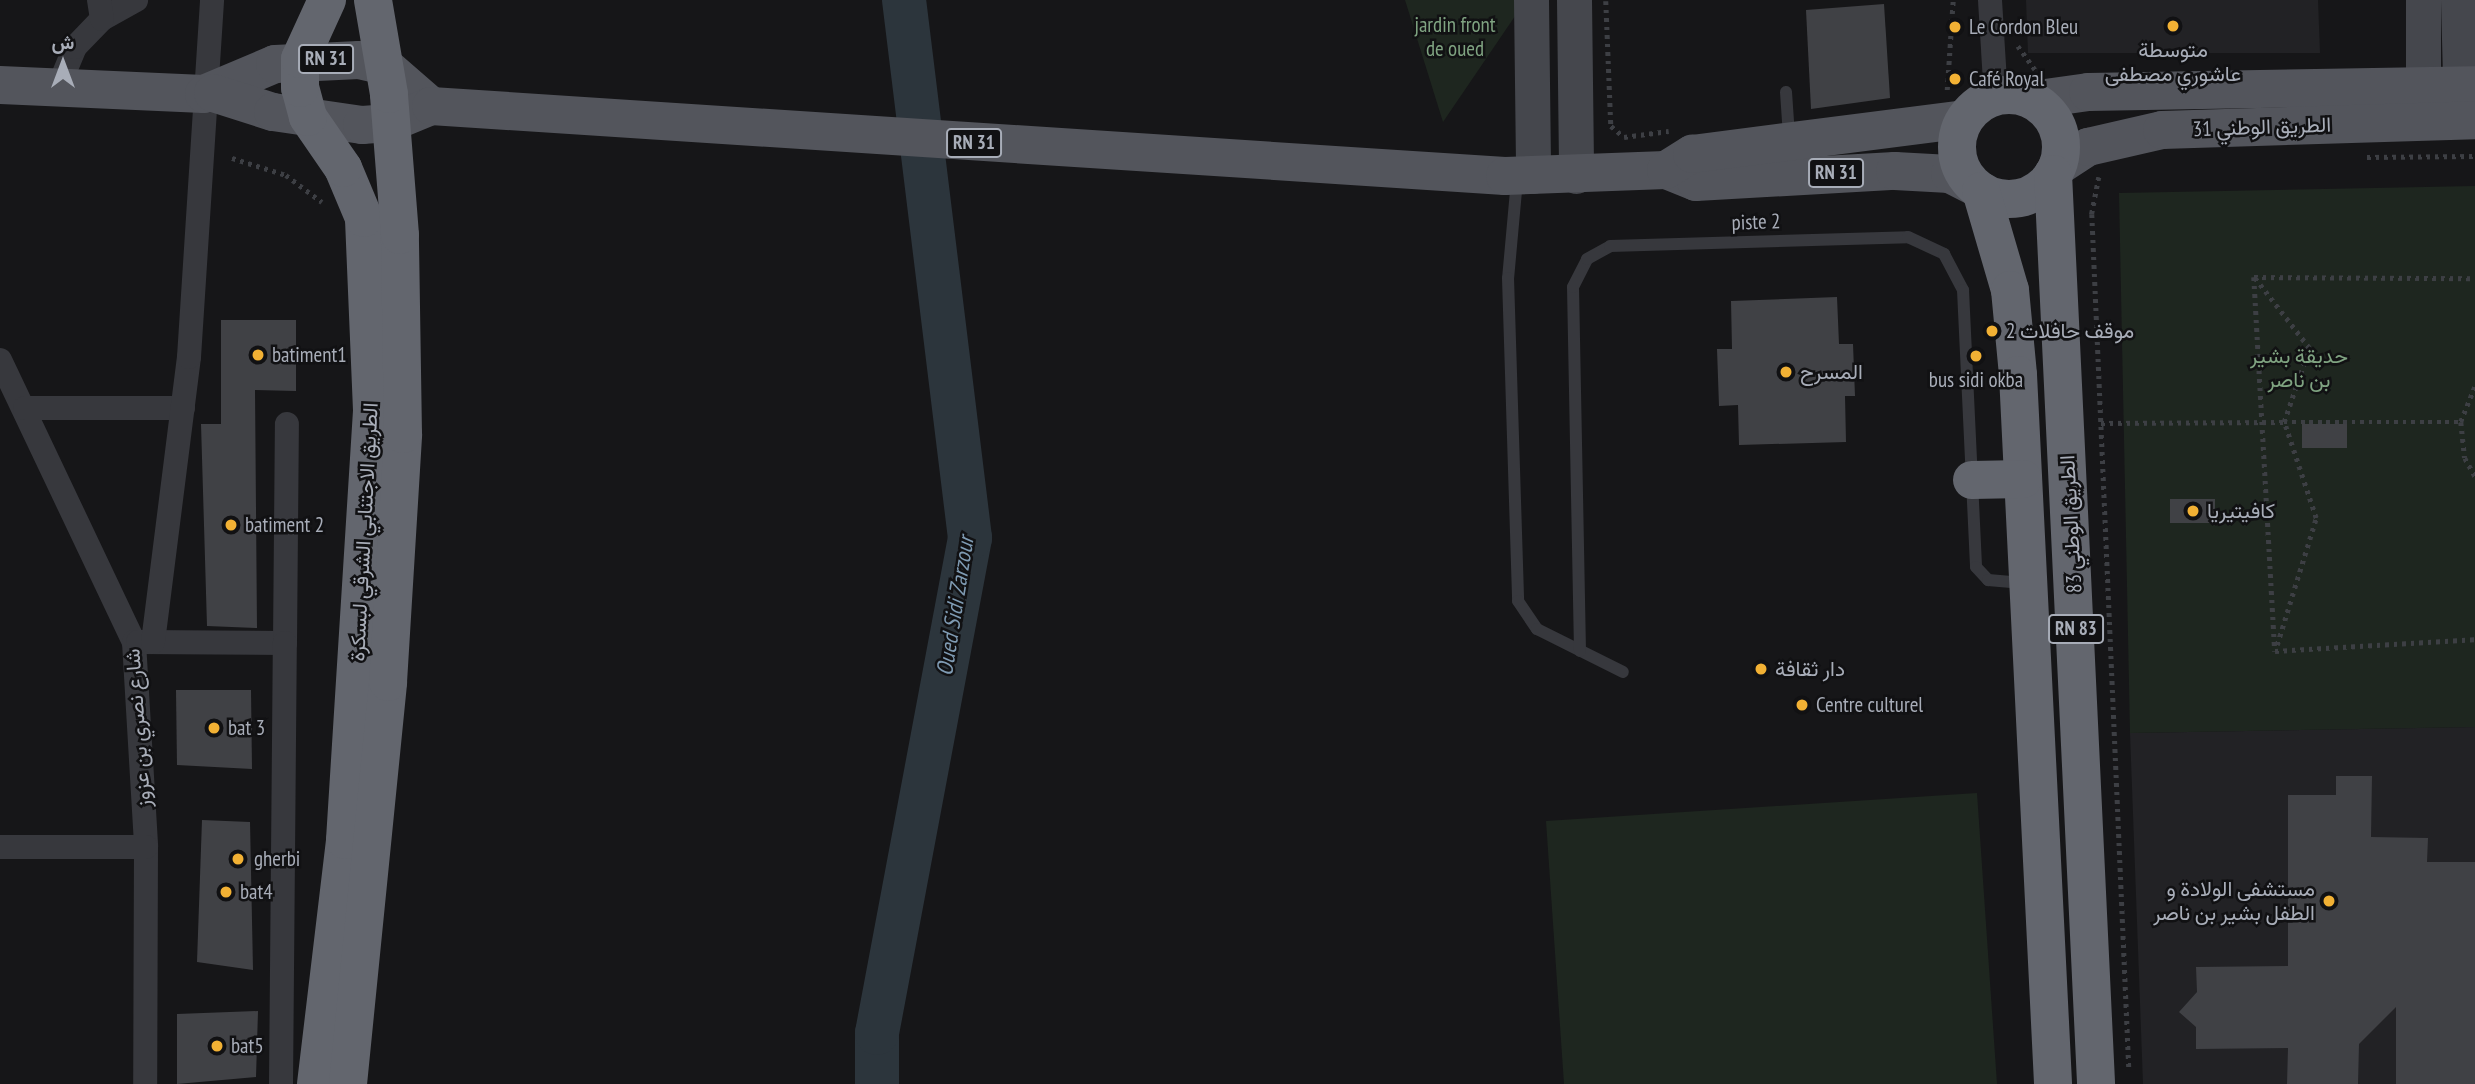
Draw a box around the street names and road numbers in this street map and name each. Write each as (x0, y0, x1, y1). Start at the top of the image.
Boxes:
road number: RN 31 (298, 44, 354, 74)
street label: الطريق الوطني 31 (2192, 112, 2332, 142)
road number: RN 31 (946, 127, 1002, 158)
road number: RN 31 (1808, 158, 1864, 188)
street label: piste 2 (1731, 209, 1781, 235)
street label: الطريق الاجتنابي الشرقي لبسكرة (345, 402, 383, 662)
street label: الطريق الوطني 83 (2055, 454, 2087, 594)
road number: RN 83 (2048, 614, 2104, 644)
street label: شارع نصري بن عزوز (120, 648, 156, 808)

